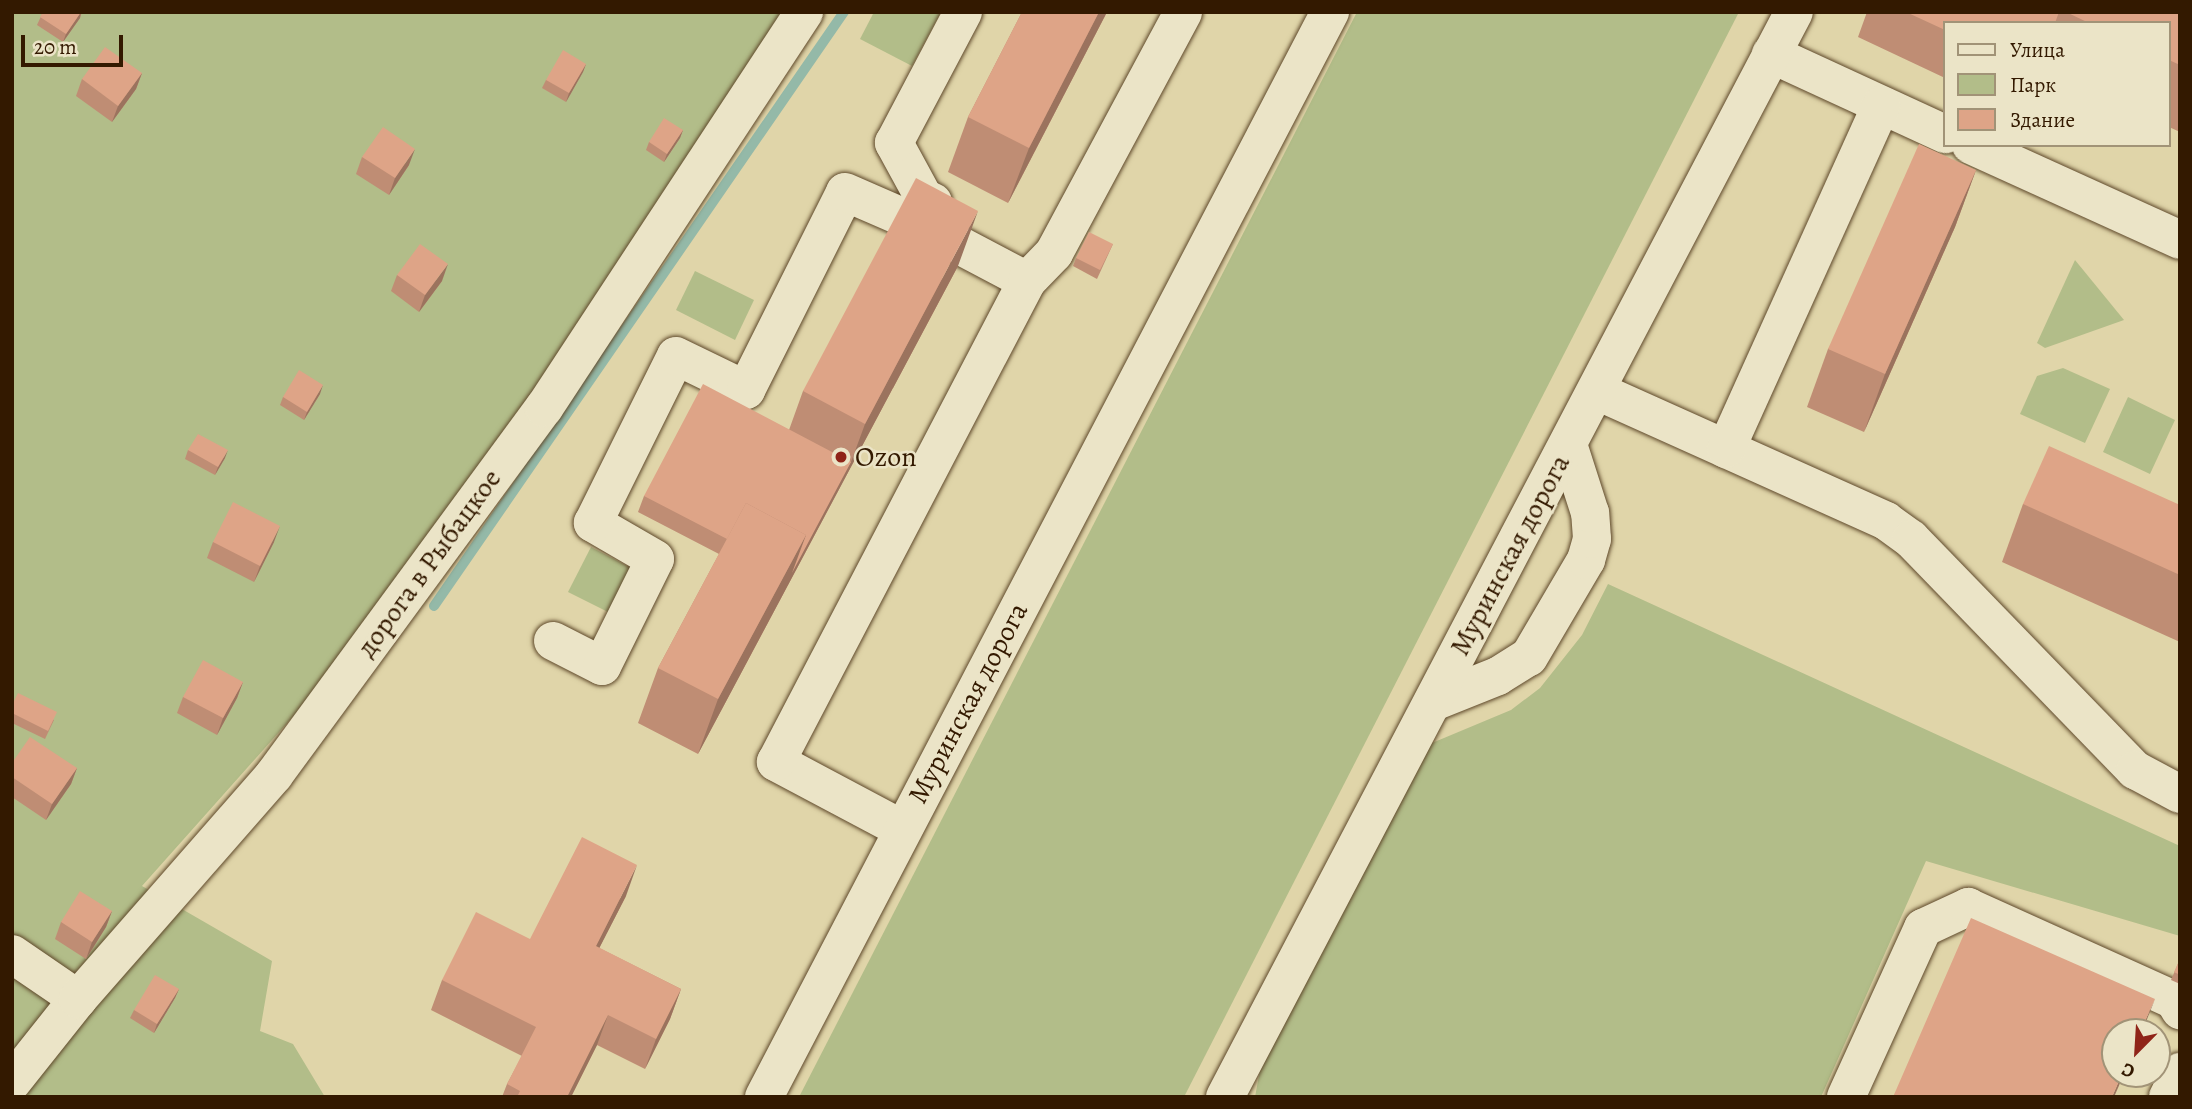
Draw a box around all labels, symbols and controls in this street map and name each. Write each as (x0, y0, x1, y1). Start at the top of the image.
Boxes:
scale bar (24, 21, 126, 65)
legend (1944, 21, 2171, 147)
text: 20 m (34, 33, 77, 61)
text: Улица (2010, 36, 2065, 64)
text: Парк (2010, 71, 2056, 99)
text: Здание (2010, 106, 2075, 134)
place label: Ozon (855, 440, 917, 474)
marker: Ozon (833, 449, 849, 465)
street label: Муринская дорога (1443, 449, 1577, 661)
street label: дорога в Рыбацкое (350, 463, 508, 663)
street label: Муринская дорога (901, 597, 1035, 809)
north arrow (2101, 1018, 2171, 1088)
text: С (2118, 1056, 2139, 1085)

